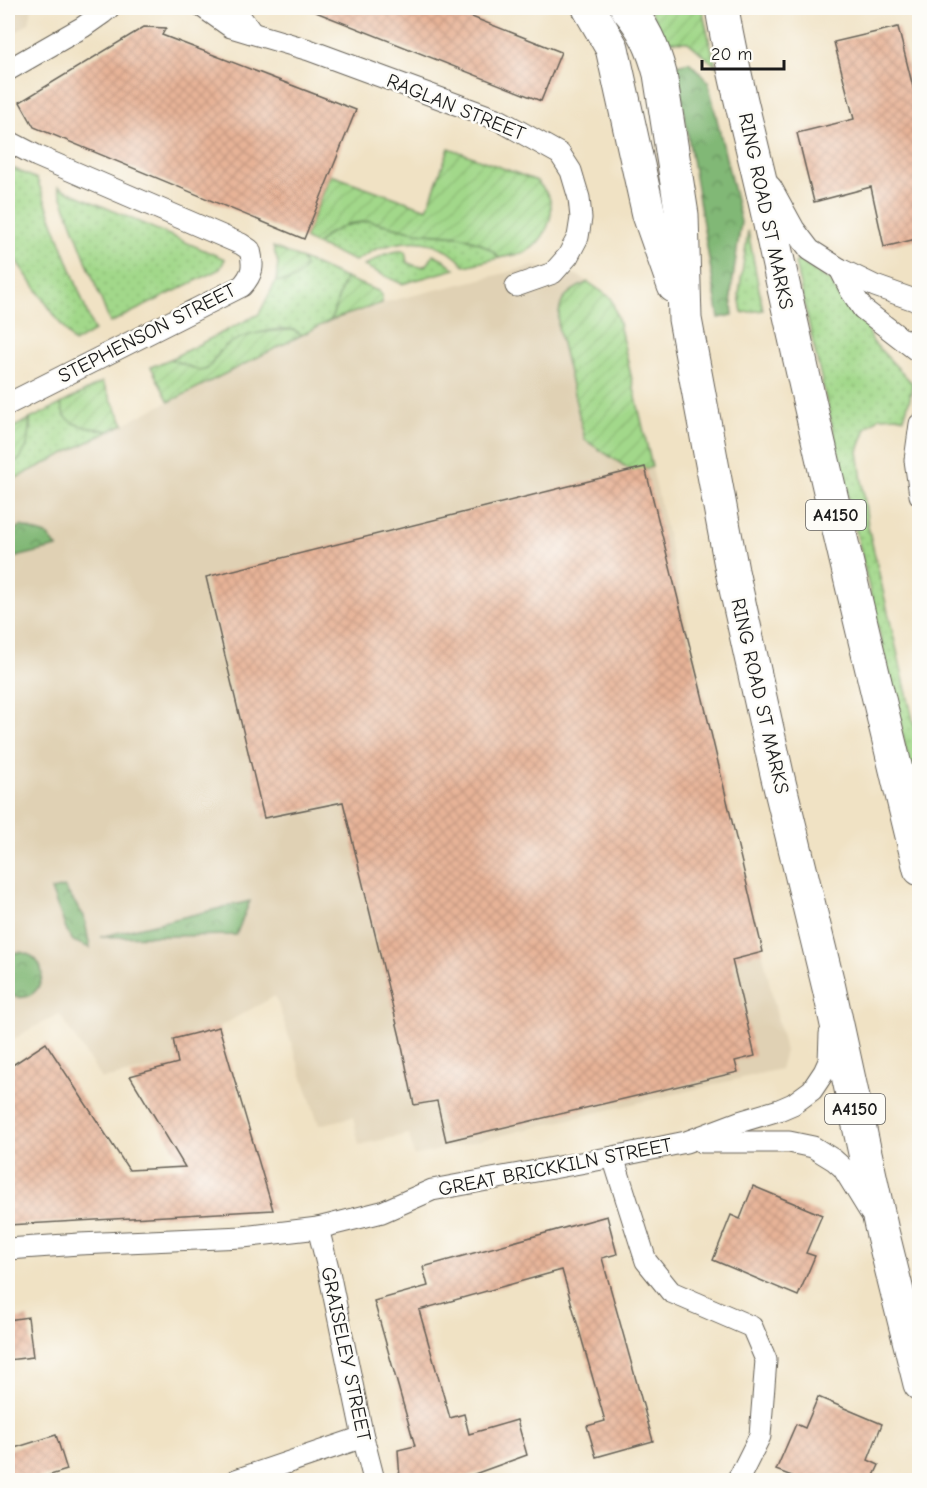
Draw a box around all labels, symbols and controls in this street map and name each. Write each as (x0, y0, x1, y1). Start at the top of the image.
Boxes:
scale bar (702, 33, 784, 71)
text: 20 m (711, 44, 752, 65)
street label: RAGLAN STREET (383, 69, 529, 145)
street label: RING ROAD ST MARKS (734, 111, 798, 311)
street label: STEPHENSON STREET (54, 278, 240, 388)
road number: A4150 (806, 500, 866, 530)
street label: RING ROAD ST MARKS (726, 596, 794, 796)
road number: A4150 (825, 1094, 885, 1124)
street label: GREAT BRICKKILN STREET (436, 1133, 674, 1201)
street label: GRAISELEY STREET (316, 1265, 376, 1444)

